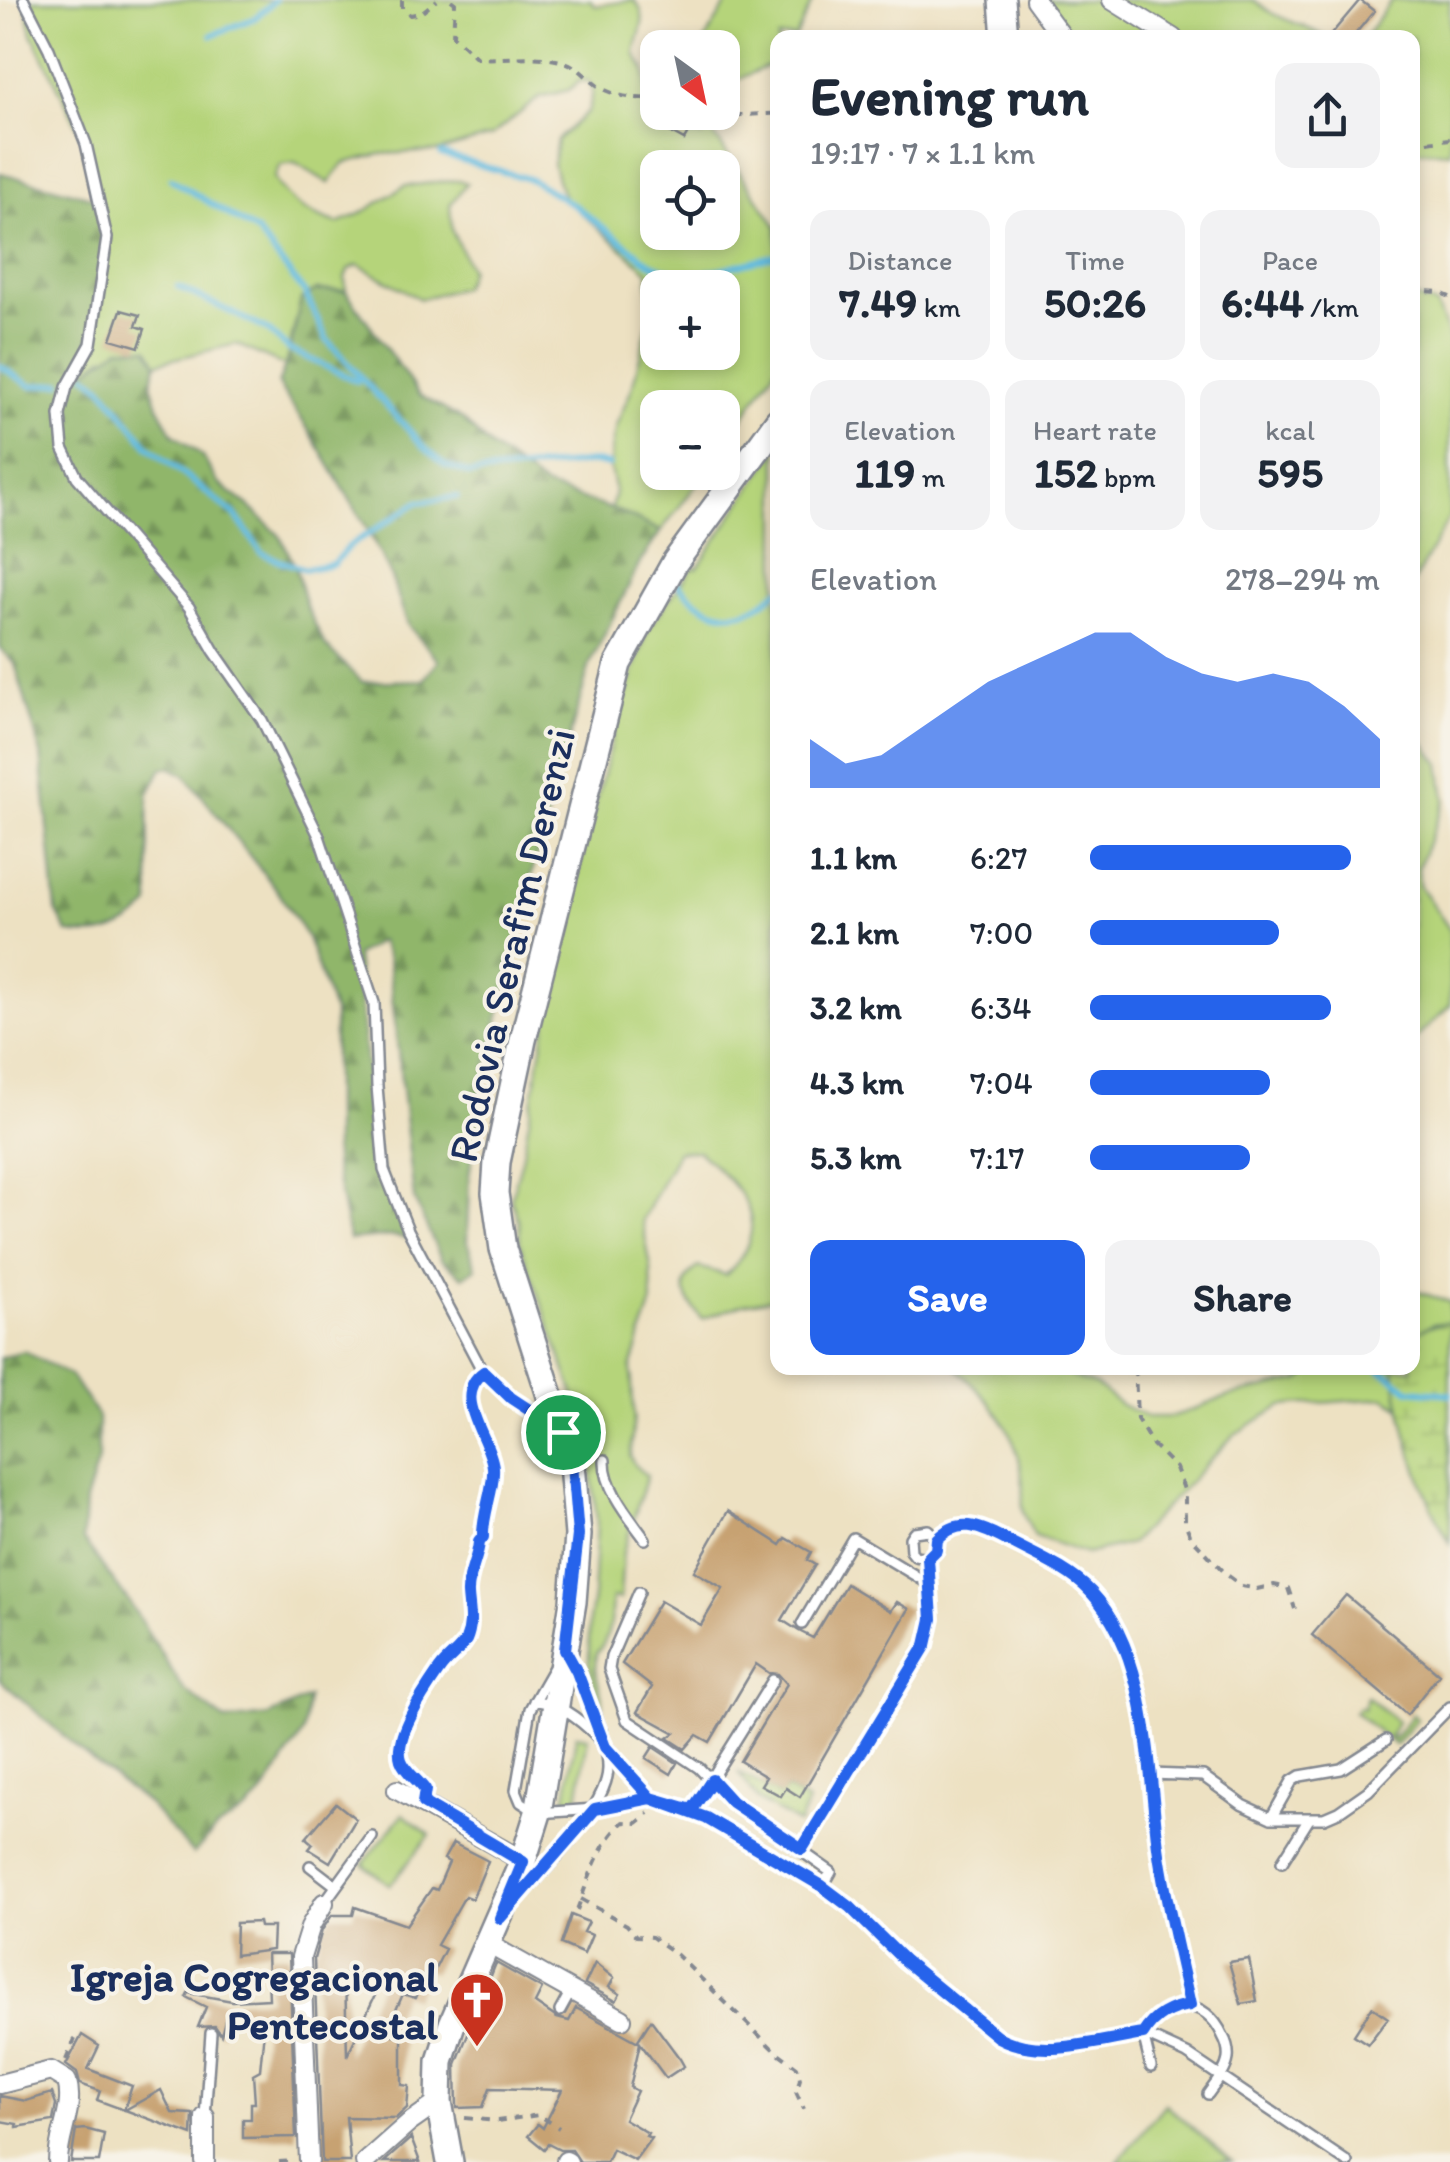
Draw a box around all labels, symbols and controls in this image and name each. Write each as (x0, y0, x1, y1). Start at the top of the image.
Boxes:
north arrow (640, 30, 740, 130)
map controls (640, 30, 740, 490)
text: Evening run (810, 63, 1089, 129)
button: share (1275, 63, 1380, 168)
text: 19:17 · 7 × 1.1 km (810, 134, 1035, 172)
button: locate (640, 150, 740, 250)
text: Distance (848, 243, 952, 277)
text: Time (1065, 243, 1125, 277)
text: Pace (1262, 243, 1318, 277)
button: + (640, 270, 740, 370)
text: 7.49 (839, 277, 918, 328)
text: 50:26 (1044, 277, 1146, 328)
text: 6:44 (1221, 277, 1304, 328)
text: km (918, 290, 961, 324)
text: /km (1304, 290, 1359, 324)
button: − (640, 390, 740, 490)
text: Elevation (844, 413, 956, 447)
text: Heart rate (1033, 413, 1157, 447)
text: kcal (1265, 413, 1315, 447)
text: 119 (855, 447, 916, 498)
text: 152 (1034, 447, 1098, 498)
text: 595 (1257, 447, 1323, 498)
text: m (916, 460, 945, 494)
text: bpm (1098, 460, 1156, 494)
text: Elevation (810, 560, 937, 598)
text: 278–294 m (1225, 560, 1380, 598)
street label: Rodovia Serafim Derenzi (437, 723, 586, 1167)
text: 1.1 km (810, 839, 897, 877)
text: 6:27 (970, 839, 1027, 877)
text: 2.1 km (810, 914, 899, 952)
text: 7:00 (970, 914, 1033, 952)
text: 3.2 km (810, 989, 902, 1027)
text: 6:34 (970, 989, 1031, 1027)
text: 4.3 km (810, 1064, 904, 1102)
text: 7:04 (970, 1064, 1033, 1102)
text: 5.3 km (810, 1139, 902, 1177)
text: 7:17 (970, 1139, 1024, 1177)
button: Save (810, 1240, 1085, 1355)
button: Share (1105, 1240, 1380, 1355)
pin (521, 1390, 606, 1475)
icon: arrive (536, 1405, 591, 1460)
place label: Igreja Cogregacional Pentecostal (70, 1951, 438, 2050)
church icon: Igreja Cogregacional Pentecostal (447, 1970, 507, 2049)

